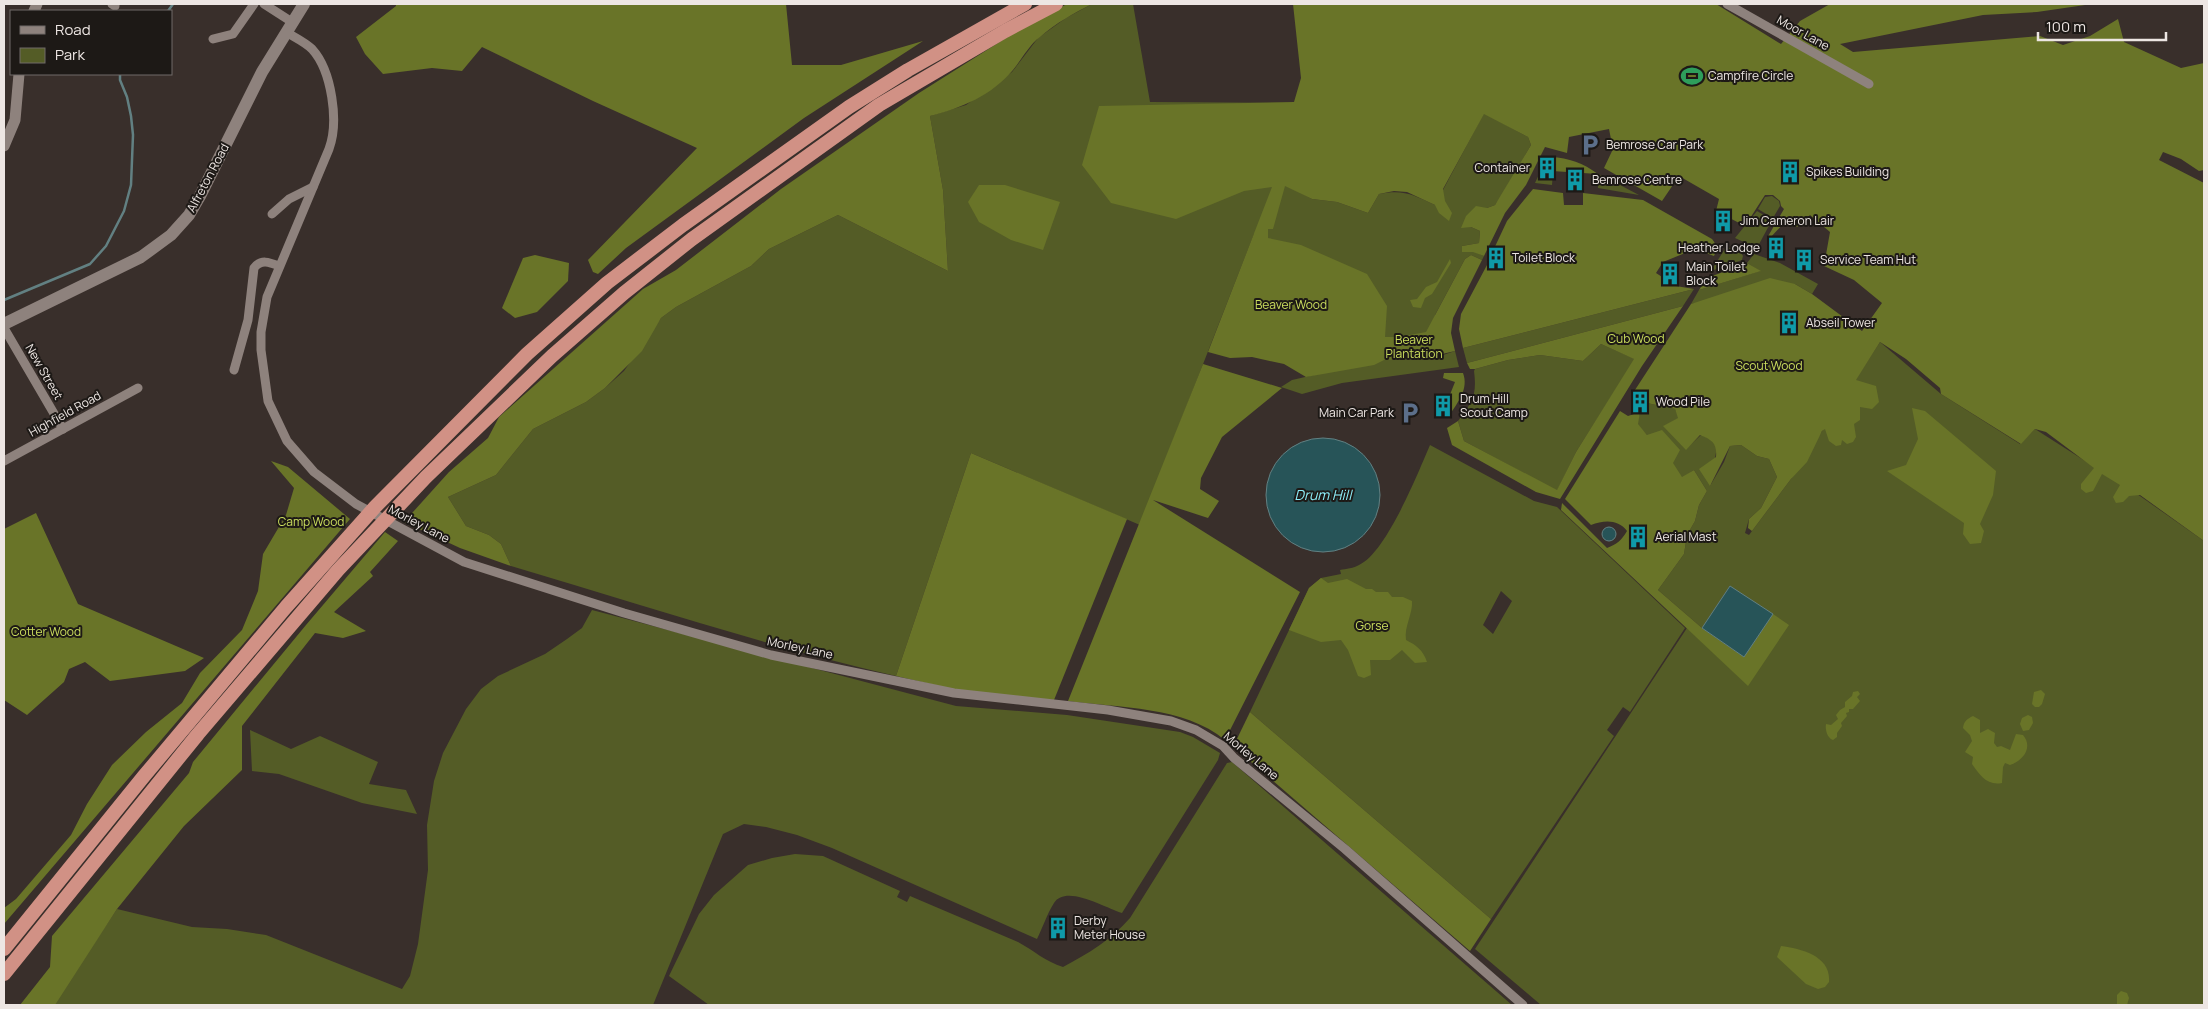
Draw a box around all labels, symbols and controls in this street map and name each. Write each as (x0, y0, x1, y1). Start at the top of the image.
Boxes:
legend (10, 10, 172, 75)
scale bar (2038, 10, 2166, 42)
street label: Moor Lane (1774, 11, 1833, 54)
text: 100 m (2046, 16, 2086, 37)
text: Road (55, 19, 91, 40)
text: Park (55, 44, 85, 65)
sports icon: Campfire Circle (1679, 63, 1705, 89)
place label: Campfire Circle (1708, 67, 1793, 84)
parking icon: Bemrose Car Park (1577, 132, 1603, 158)
place label: Bemrose Car Park (1606, 136, 1704, 153)
street label: Alfreton Road (182, 140, 233, 215)
building icon: Container (1534, 155, 1560, 181)
place label: Container (1474, 159, 1531, 176)
building icon: Spikes Building (1777, 159, 1803, 185)
place label: Spikes Building (1806, 163, 1889, 180)
building icon: Bemrose Centre (1562, 167, 1588, 193)
place label: Bemrose Centre (1592, 171, 1682, 188)
building icon: Jim Cameron Lair (1710, 208, 1736, 234)
place label: Jim Cameron Lair (1740, 212, 1835, 229)
building icon: Heather Lodge (1763, 235, 1789, 261)
place label: Heather Lodge (1678, 239, 1760, 256)
building icon: Toilet Block (1483, 245, 1509, 271)
building icon: Service Team Hut (1791, 247, 1817, 273)
place label: Toilet Block (1512, 249, 1576, 266)
place label: Service Team Hut (1820, 251, 1916, 268)
place label: Main Toilet Block (1686, 258, 1746, 289)
building icon: Main Toilet Block (1657, 261, 1683, 287)
park label: Beaver Wood (1255, 296, 1327, 313)
building icon: Abseil Tower (1776, 310, 1802, 336)
place label: Abseil Tower (1806, 314, 1876, 331)
park label: Cub Wood (1607, 330, 1665, 347)
park label: Beaver Plantation (1385, 331, 1443, 362)
street label: New Street (22, 341, 67, 403)
park label: Scout Wood (1735, 357, 1803, 374)
street label: Highfield Road (26, 387, 104, 440)
building icon: Wood Pile (1627, 389, 1653, 415)
place label: Drum Hill Scout Camp (1460, 390, 1528, 421)
building icon: Drum Hill Scout Camp (1430, 393, 1456, 419)
place label: Wood Pile (1656, 393, 1710, 410)
parking icon: Main Car Park (1397, 400, 1423, 426)
place label: Main Car Park (1319, 404, 1395, 421)
water label: Drum Hill (1295, 485, 1353, 504)
street label: Morley Lane (386, 500, 453, 547)
park label: Camp Wood (278, 513, 344, 530)
building icon: Aerial Mast (1625, 524, 1651, 550)
place label: Aerial Mast (1655, 528, 1717, 545)
park label: Gorse (1356, 617, 1388, 634)
park label: Cotter Wood (11, 623, 81, 640)
street label: Morley Lane (766, 632, 835, 663)
street label: Morley Lane (1220, 728, 1282, 784)
place label: Derby Meter House (1074, 912, 1145, 943)
building icon: Derby Meter House (1045, 915, 1071, 941)

